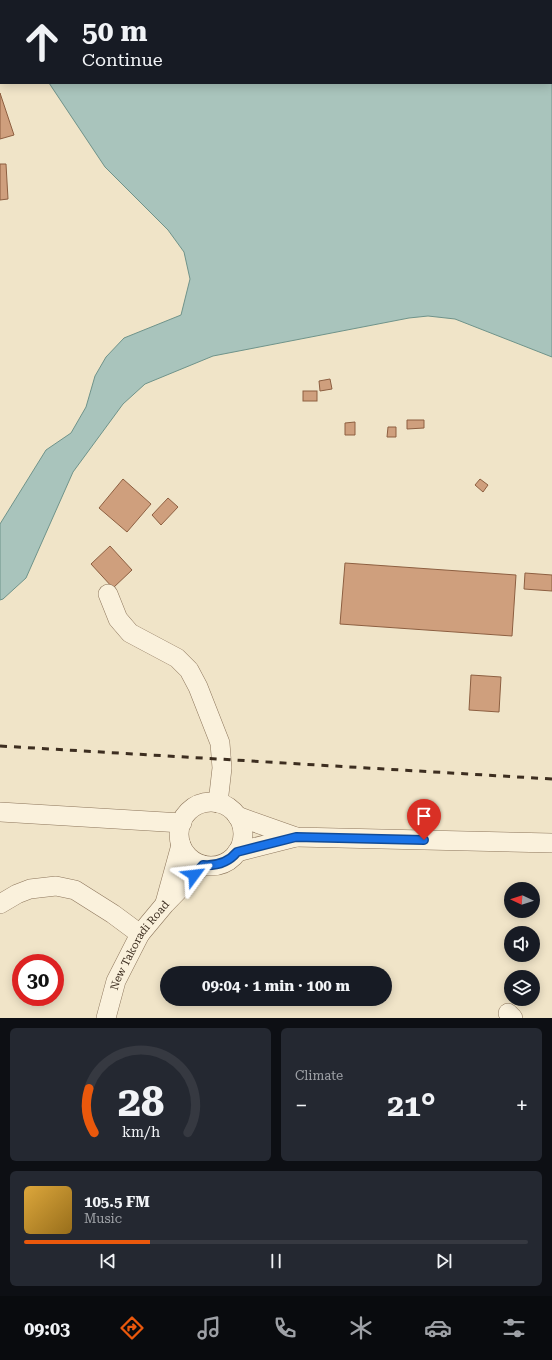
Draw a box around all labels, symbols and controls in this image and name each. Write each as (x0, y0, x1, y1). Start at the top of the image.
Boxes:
text: 50 m (82, 15, 147, 48)
icon: ahead (16, 16, 68, 68)
text: Continue (82, 49, 163, 70)
pin (407, 799, 441, 840)
icon: arrive (413, 805, 435, 827)
position arrow (173, 854, 215, 896)
north arrow (504, 882, 540, 918)
map controls (504, 882, 540, 1006)
street label: New Takoradi Road (107, 898, 172, 991)
button: sound (504, 926, 540, 962)
speed limit sign: 30 (12, 954, 64, 1006)
button: layers (504, 970, 540, 1006)
text: 09:04 · 1 min · 100 m (202, 977, 350, 995)
text: Climate (295, 1068, 343, 1083)
text: 28 (117, 1076, 164, 1125)
text: 21° (387, 1088, 436, 1123)
text: − (295, 1093, 307, 1118)
text: + (516, 1093, 528, 1118)
text: km/h (121, 1123, 160, 1139)
text: 105.5 FM (84, 1193, 150, 1211)
text: Music (84, 1211, 122, 1226)
icon: previous (97, 1250, 119, 1272)
icon: pause (265, 1250, 287, 1272)
icon: next (433, 1250, 455, 1272)
icon: directions (118, 1314, 146, 1342)
icon: music (195, 1314, 223, 1342)
icon: phone (271, 1314, 299, 1342)
icon: climate (347, 1314, 375, 1342)
icon: car (424, 1314, 452, 1342)
icon: filters (500, 1314, 528, 1342)
text: 09:03 (24, 1318, 70, 1339)

